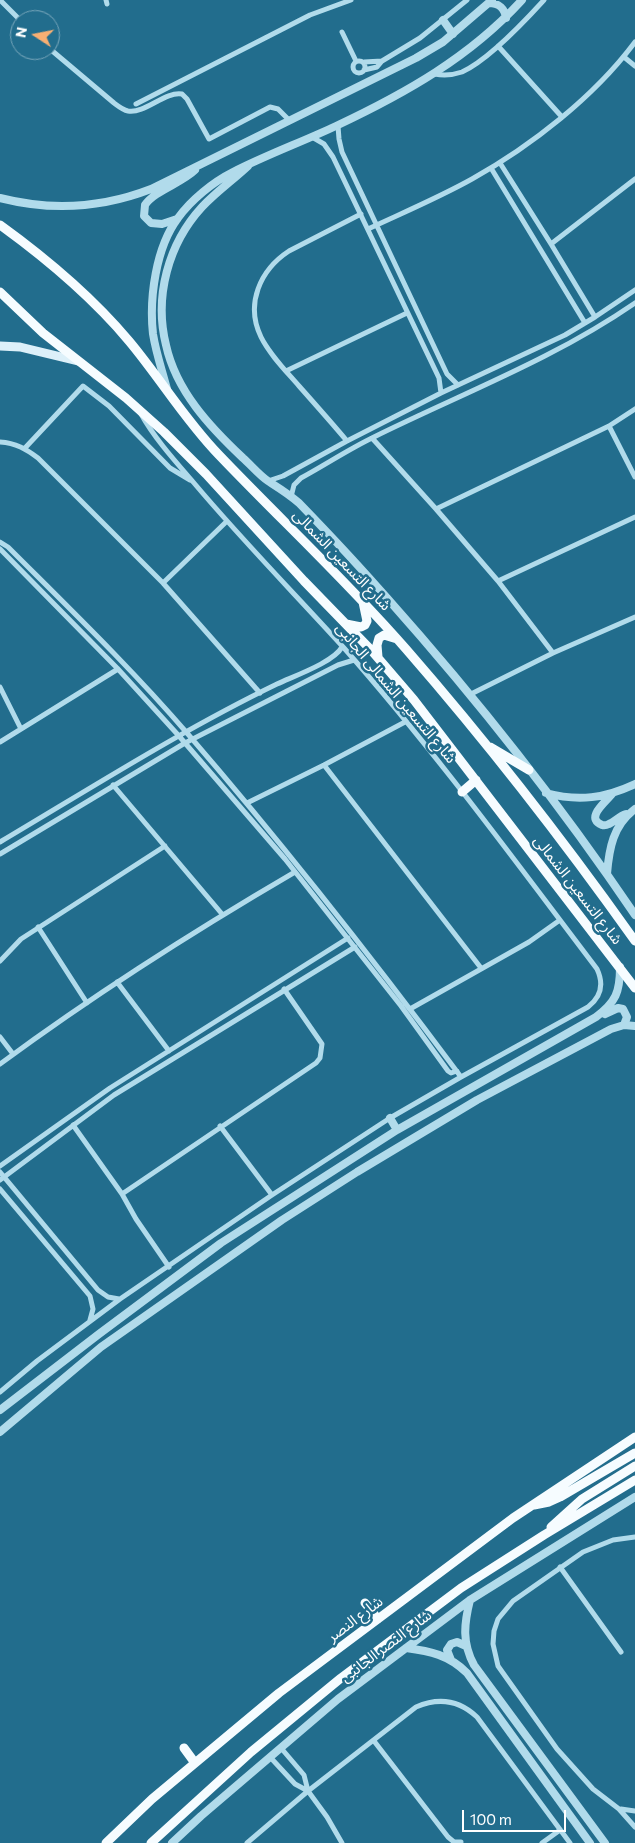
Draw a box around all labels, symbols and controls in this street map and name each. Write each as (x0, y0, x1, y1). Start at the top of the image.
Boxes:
north arrow (10, 10, 60, 60)
text: N (11, 25, 30, 39)
street label: شارع التسعين الشمالى (289, 506, 395, 614)
street label: شارع التسعين الشمالى الجانبى (332, 619, 460, 767)
street label: شارع التسعين الشمالى (530, 832, 626, 948)
street label: شارع النصر (324, 1592, 386, 1646)
street label: شارع النصر الجانبى (337, 1606, 435, 1686)
scale bar (465, 1800, 569, 1832)
text: 100 m (470, 1810, 512, 1828)

